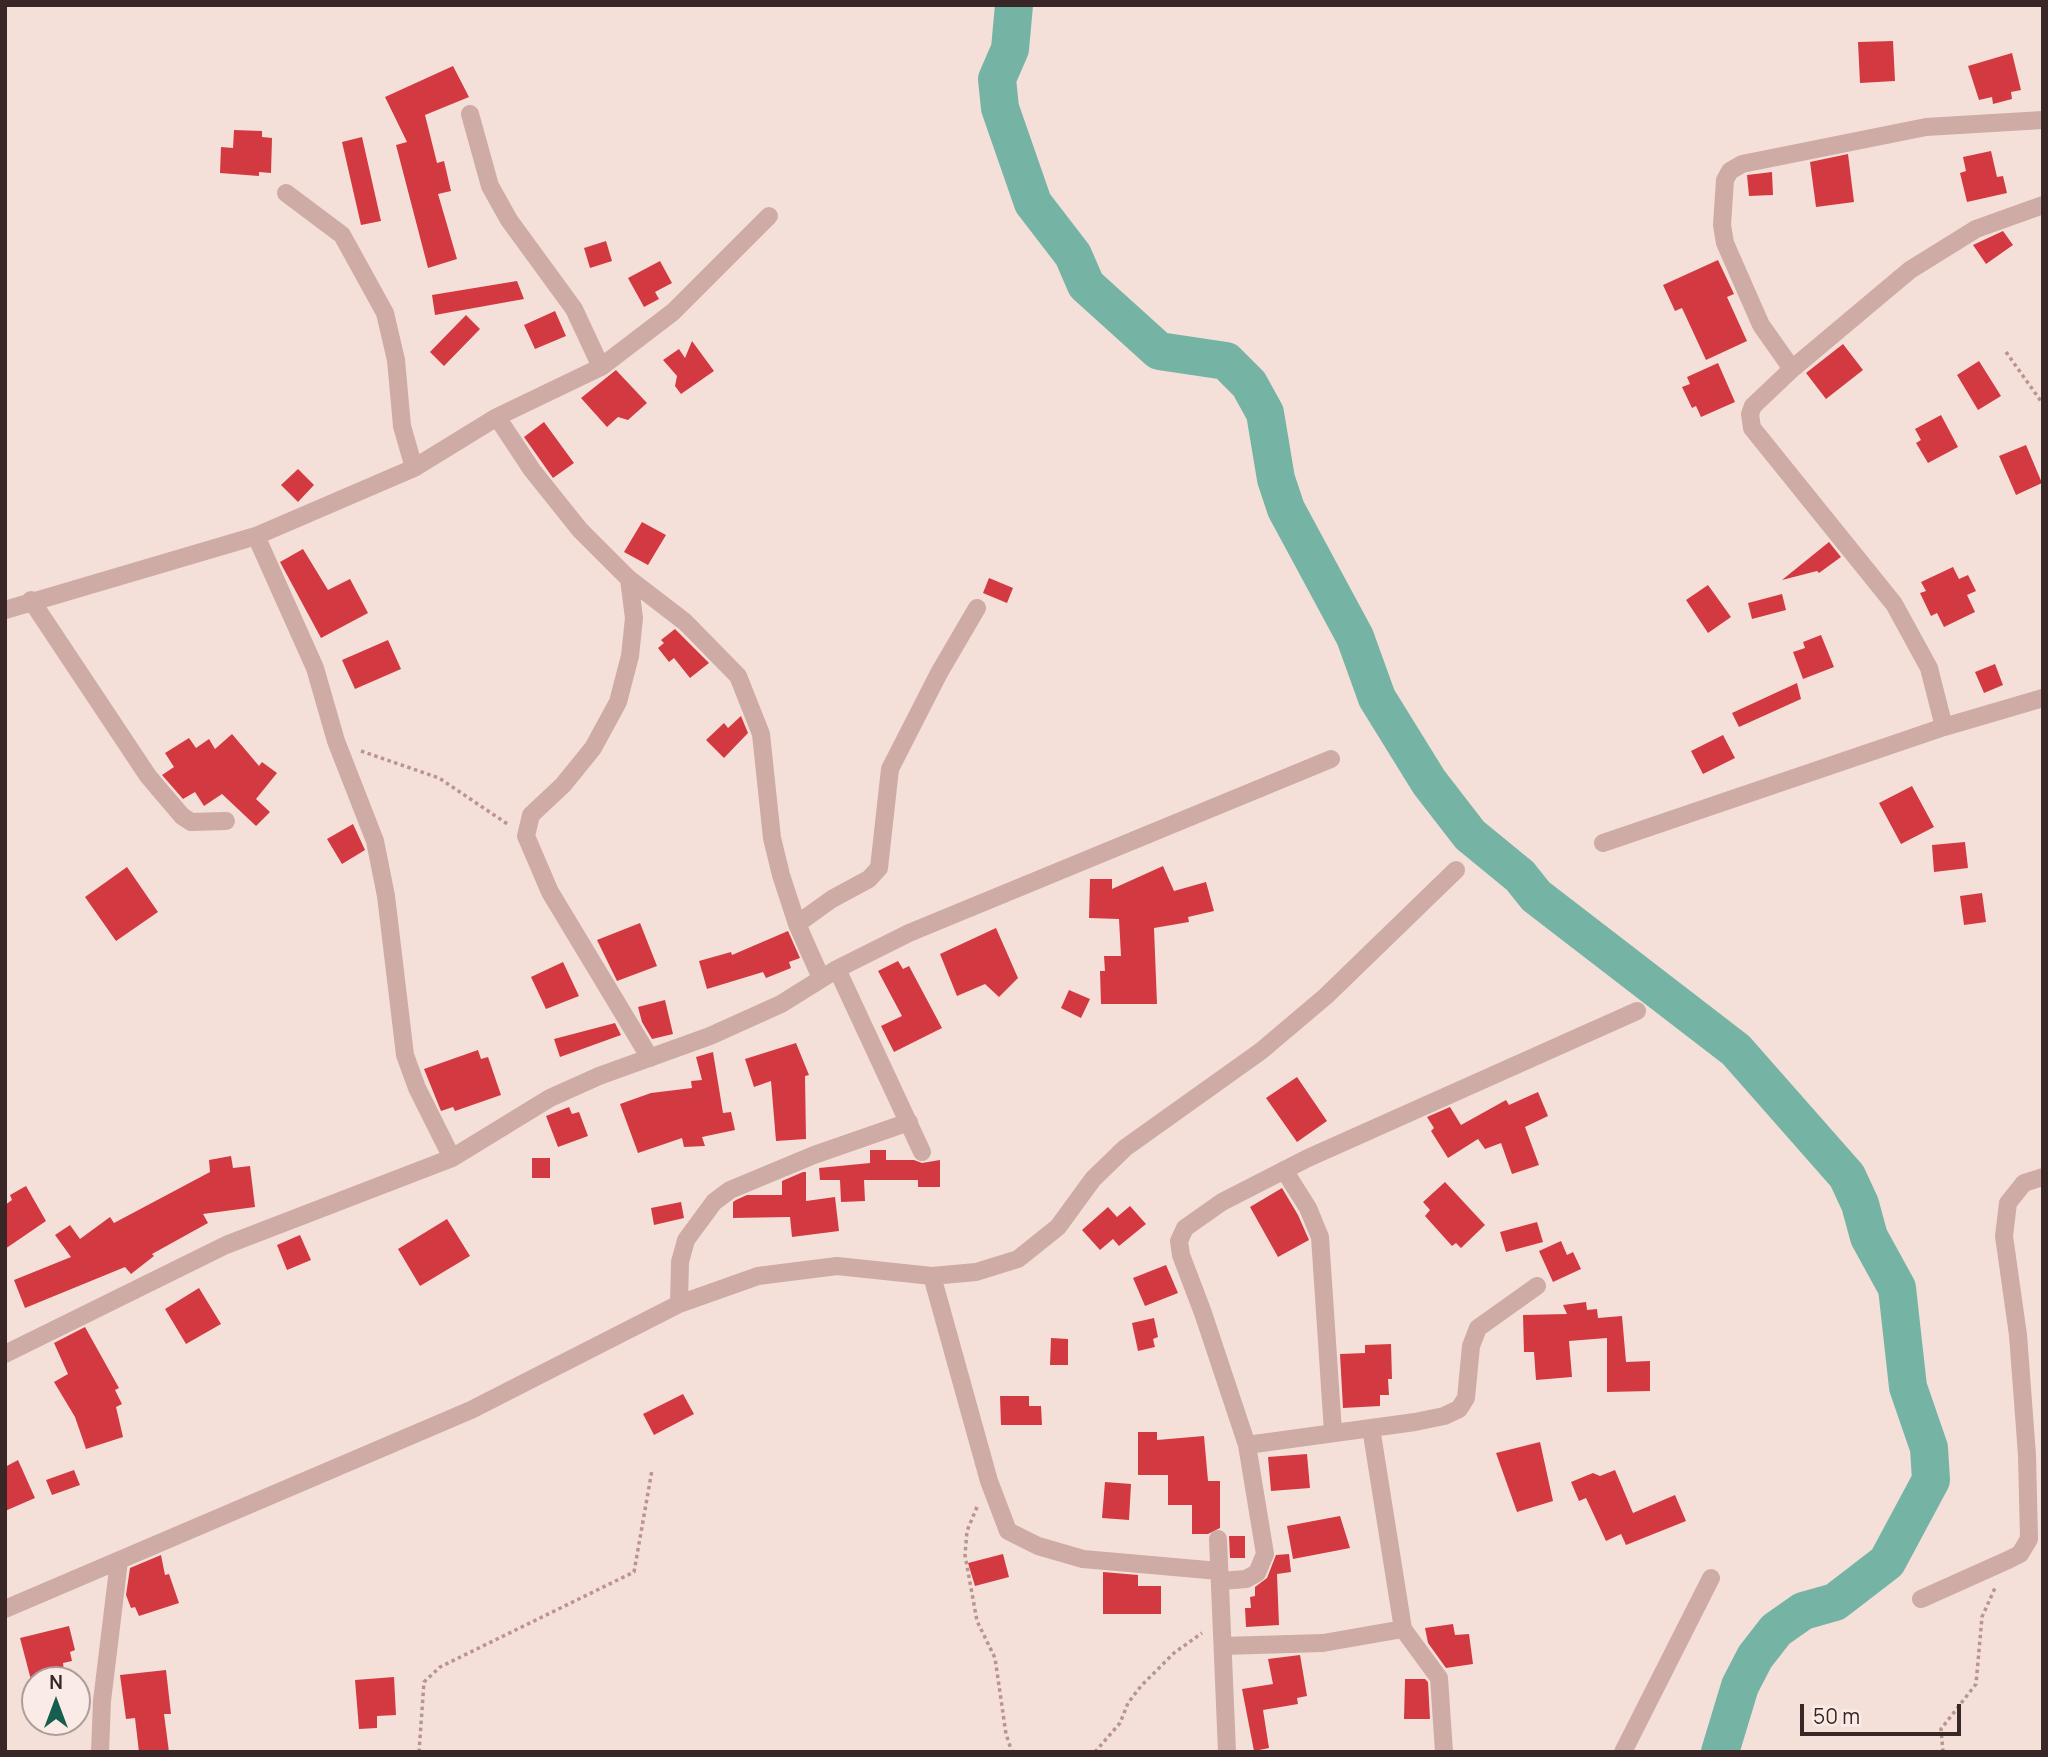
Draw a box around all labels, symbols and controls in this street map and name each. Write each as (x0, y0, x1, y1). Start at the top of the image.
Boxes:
north arrow (21, 1666, 91, 1736)
text: N (49, 1669, 63, 1695)
scale bar (1803, 1690, 1964, 1734)
text: 50 m (1813, 1702, 1860, 1730)

